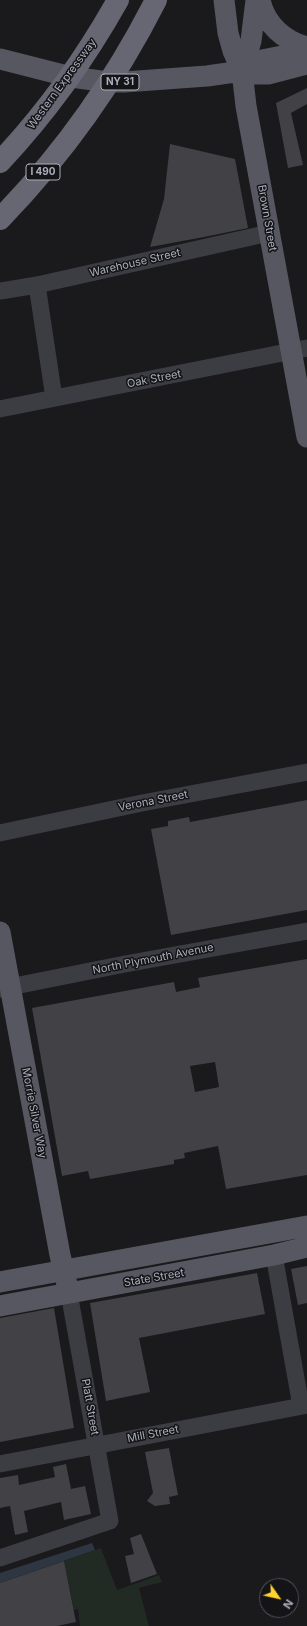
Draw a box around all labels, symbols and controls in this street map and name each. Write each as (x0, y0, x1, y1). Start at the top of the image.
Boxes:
street label: Western Expressway (25, 36, 99, 132)
road number: NY 31 (101, 74, 139, 90)
road number: I 490 (26, 164, 60, 180)
street label: Brown Street (255, 184, 279, 252)
street label: Warehouse Street (88, 246, 182, 280)
street label: Oak Street (126, 367, 182, 391)
street label: Verona Street (117, 788, 189, 814)
street label: North Plymouth Avenue (91, 941, 215, 977)
street label: Morrie Silver Way (19, 1067, 49, 1159)
street label: State Street (123, 1266, 185, 1290)
street label: Platt Street (79, 1378, 101, 1436)
street label: Mill Street (126, 1423, 180, 1445)
north arrow (259, 1578, 299, 1618)
text: N (280, 1597, 296, 1612)

